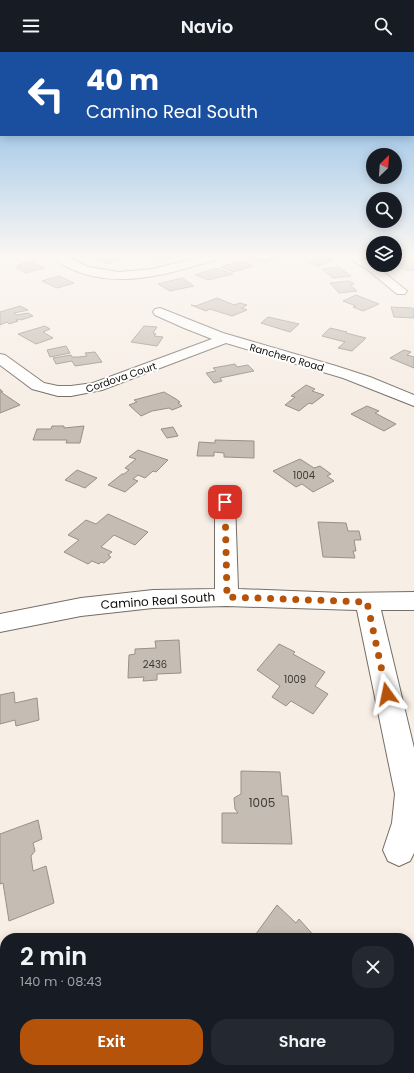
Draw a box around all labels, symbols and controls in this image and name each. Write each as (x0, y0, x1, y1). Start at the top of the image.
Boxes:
text: Navio (181, 14, 233, 39)
icon: menu (20, 15, 42, 37)
icon: search (372, 15, 394, 37)
text: 40 m (86, 61, 159, 100)
icon: left (20, 68, 72, 120)
text: Camino Real South (86, 99, 258, 124)
north arrow (366, 148, 402, 184)
map controls (366, 148, 402, 272)
button: search (366, 192, 402, 228)
button: layers (366, 236, 402, 272)
street label: Ranchero Road (248, 340, 326, 375)
street label: Cordova Court (84, 358, 159, 397)
house number: 1004 (293, 468, 315, 483)
pin (208, 485, 242, 519)
icon: arrive (214, 491, 236, 513)
street label: Camino Real South (100, 588, 216, 613)
house number: 2436 (143, 657, 167, 672)
house number: 1009 (284, 672, 306, 687)
position arrow (366, 673, 408, 715)
house number: 1005 (249, 794, 275, 811)
text: 2 min (20, 940, 87, 973)
button: close (352, 946, 394, 988)
text: 140 m · 08:43 (20, 972, 102, 991)
button: Exit (20, 1019, 203, 1065)
button: Share (211, 1019, 394, 1065)

